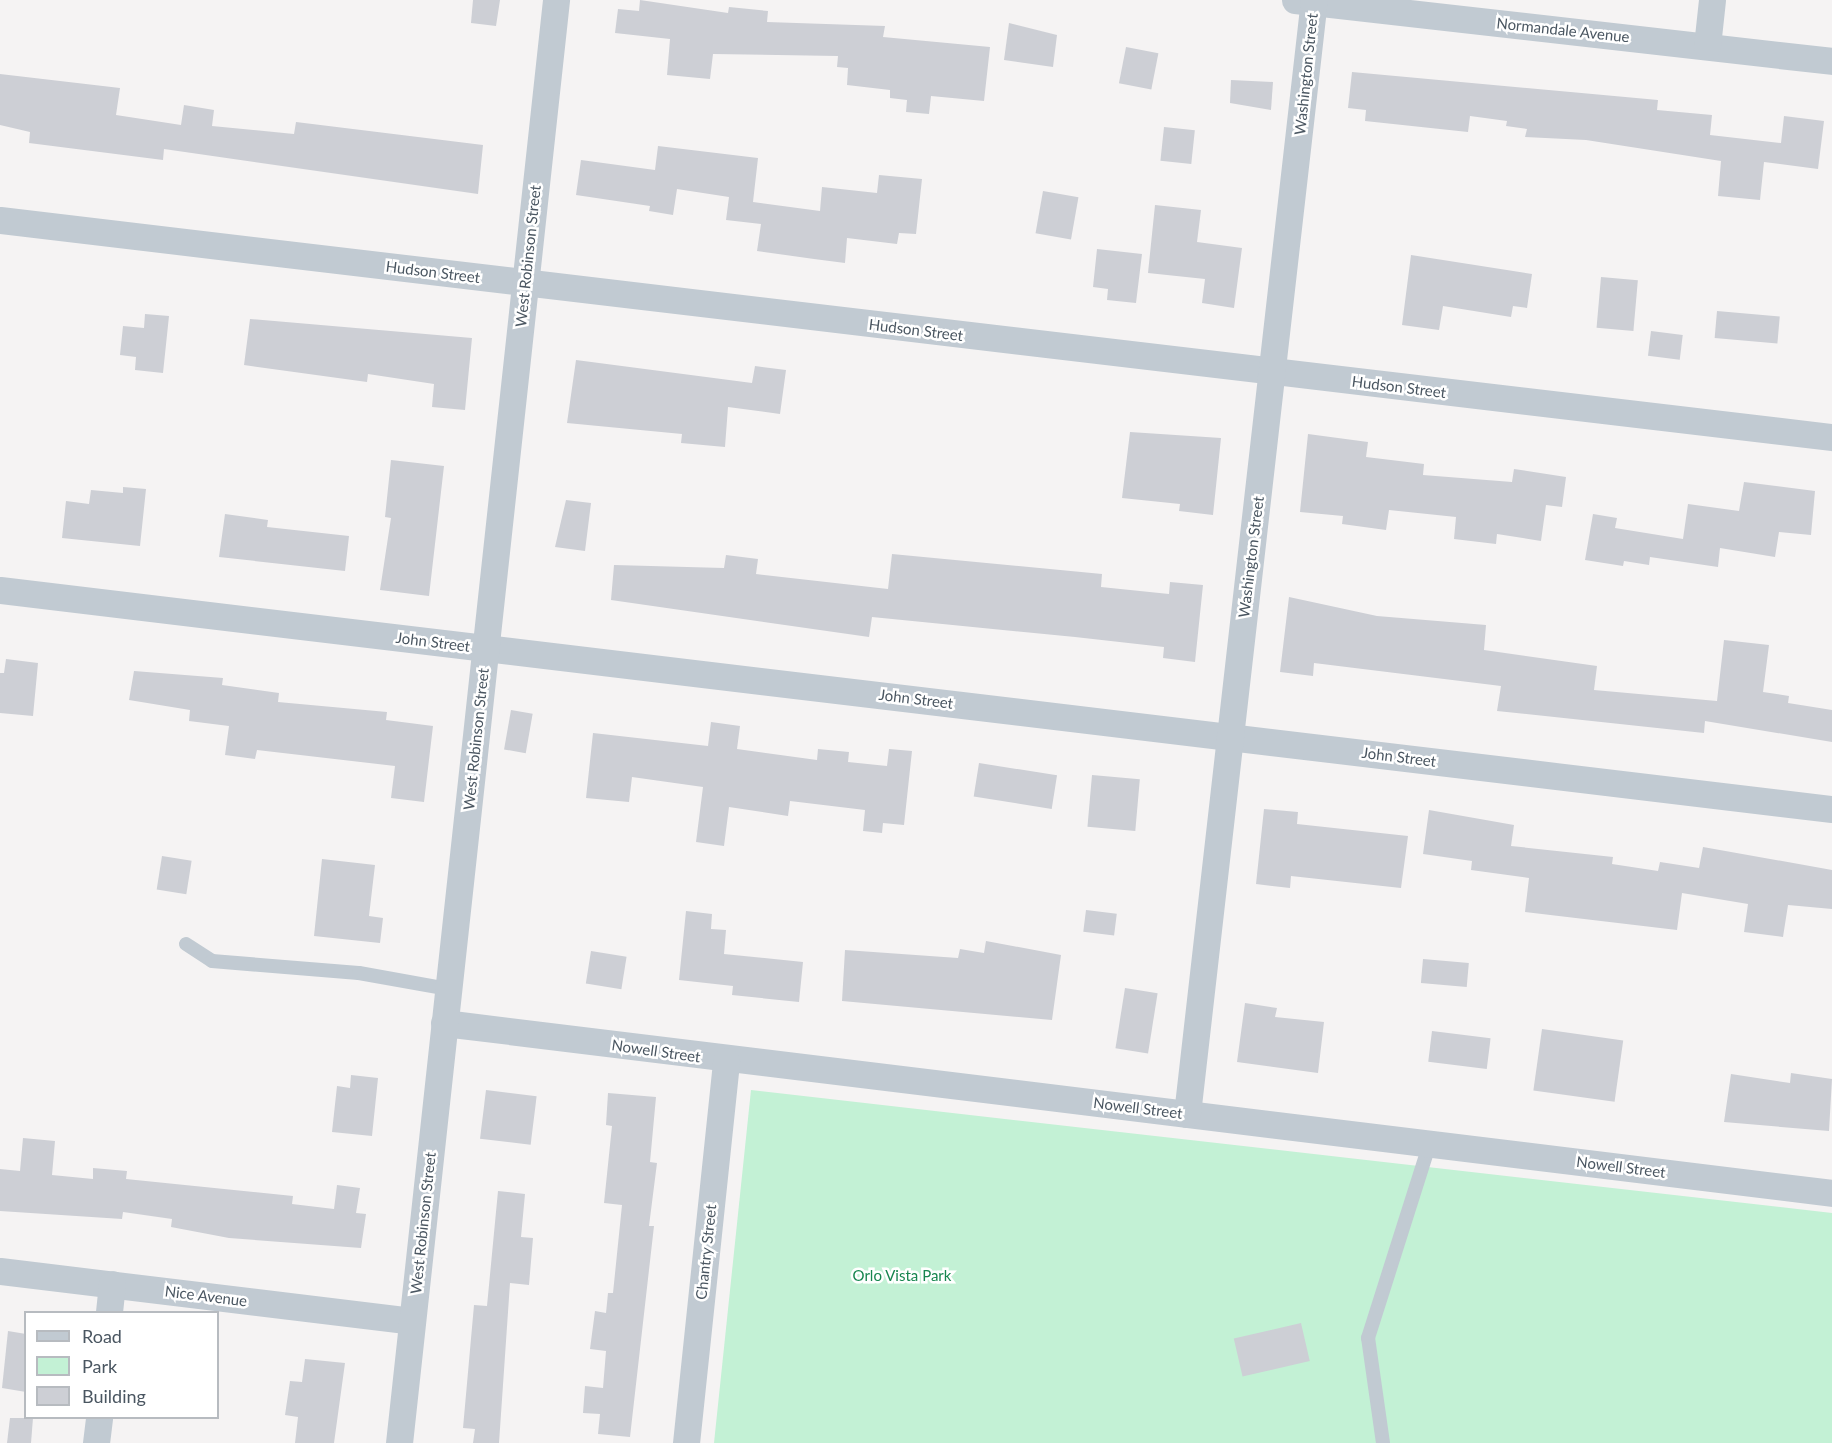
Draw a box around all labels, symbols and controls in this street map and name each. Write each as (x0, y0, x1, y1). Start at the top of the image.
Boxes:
street label: Washington Street (1291, 12, 1321, 136)
street label: Normandale Avenue (1495, 14, 1631, 46)
street label: West Robinson Street (512, 184, 544, 328)
street label: Hudson Street (385, 257, 481, 287)
street label: Hudson Street (868, 315, 964, 345)
street label: Hudson Street (1351, 372, 1447, 402)
street label: Washington Street (1235, 495, 1267, 619)
street label: John Street (395, 629, 471, 655)
street label: West Robinson Street (460, 667, 492, 811)
street label: John Street (878, 686, 954, 712)
street label: John Street (1361, 744, 1437, 770)
street label: Nowell Street (610, 1036, 702, 1066)
street label: Nowell Street (1092, 1094, 1184, 1122)
street label: West Robinson Street (407, 1151, 439, 1295)
street label: Nowell Street (1575, 1153, 1667, 1181)
street label: Chantry Street (692, 1203, 720, 1301)
park label: Orlo Vista Park (852, 1267, 952, 1285)
street label: Nice Avenue (164, 1282, 248, 1310)
legend (24, 1311, 219, 1419)
text: Road (82, 1325, 122, 1347)
text: Park (82, 1355, 117, 1377)
text: Building (82, 1385, 146, 1407)

